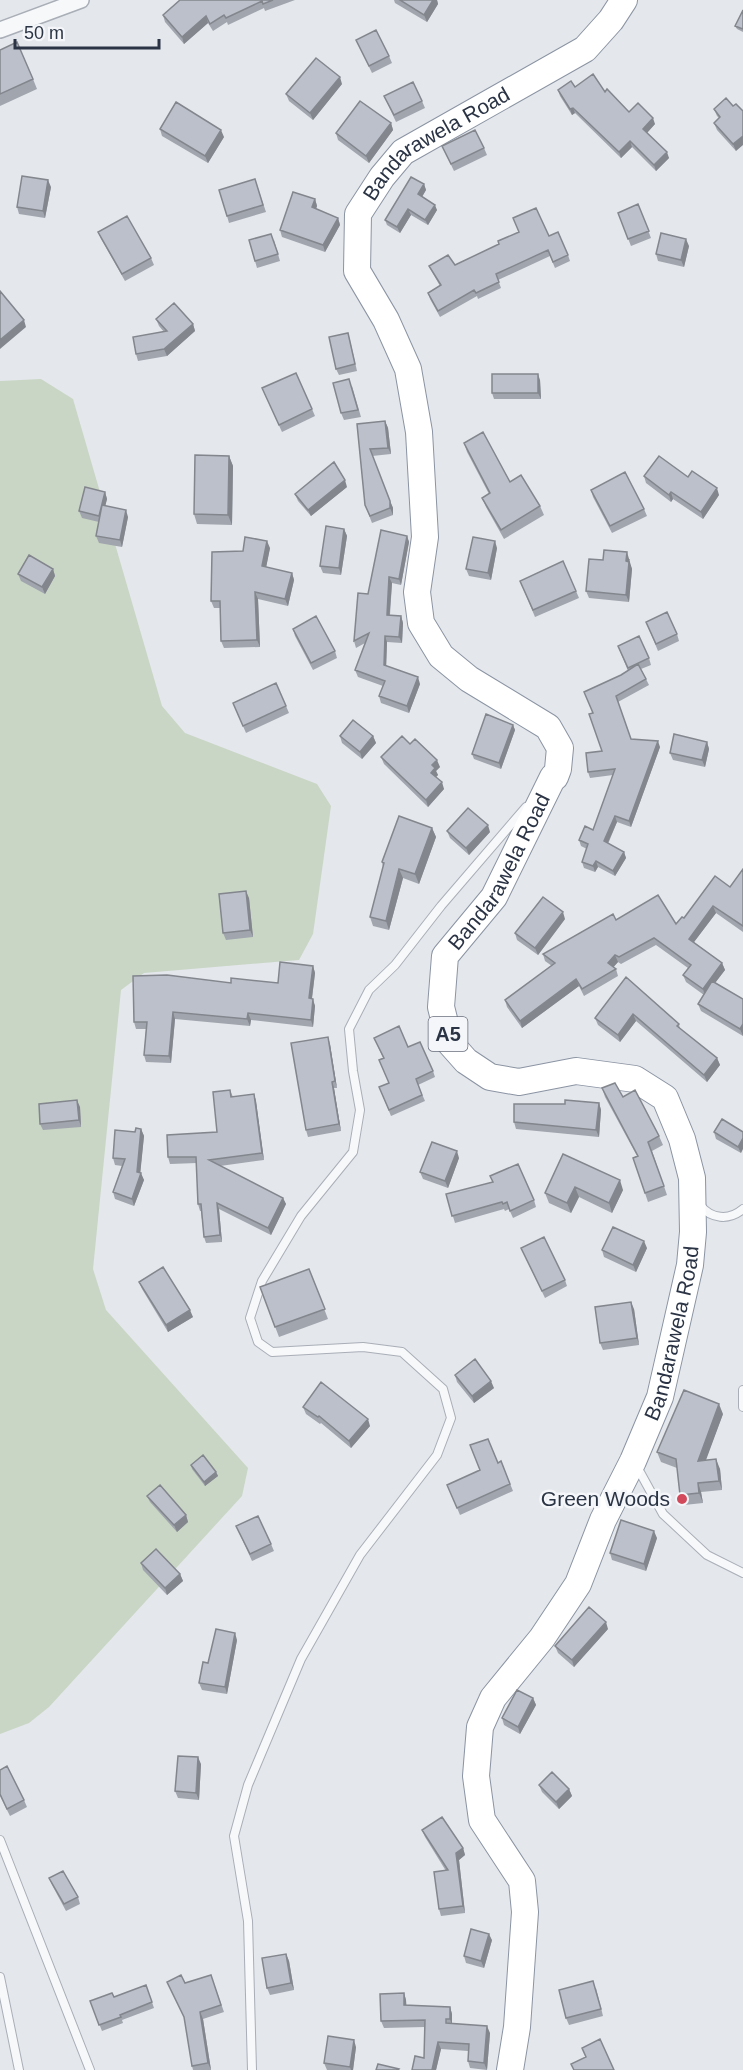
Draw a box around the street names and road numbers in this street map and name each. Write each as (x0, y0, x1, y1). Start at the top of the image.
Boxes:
street label: Bandarawela Road (358, 82, 513, 204)
street label: Bandarawela Road (443, 790, 554, 954)
road number: A5 (428, 1017, 468, 1051)
street label: Bandarawela Road (639, 1245, 703, 1424)

